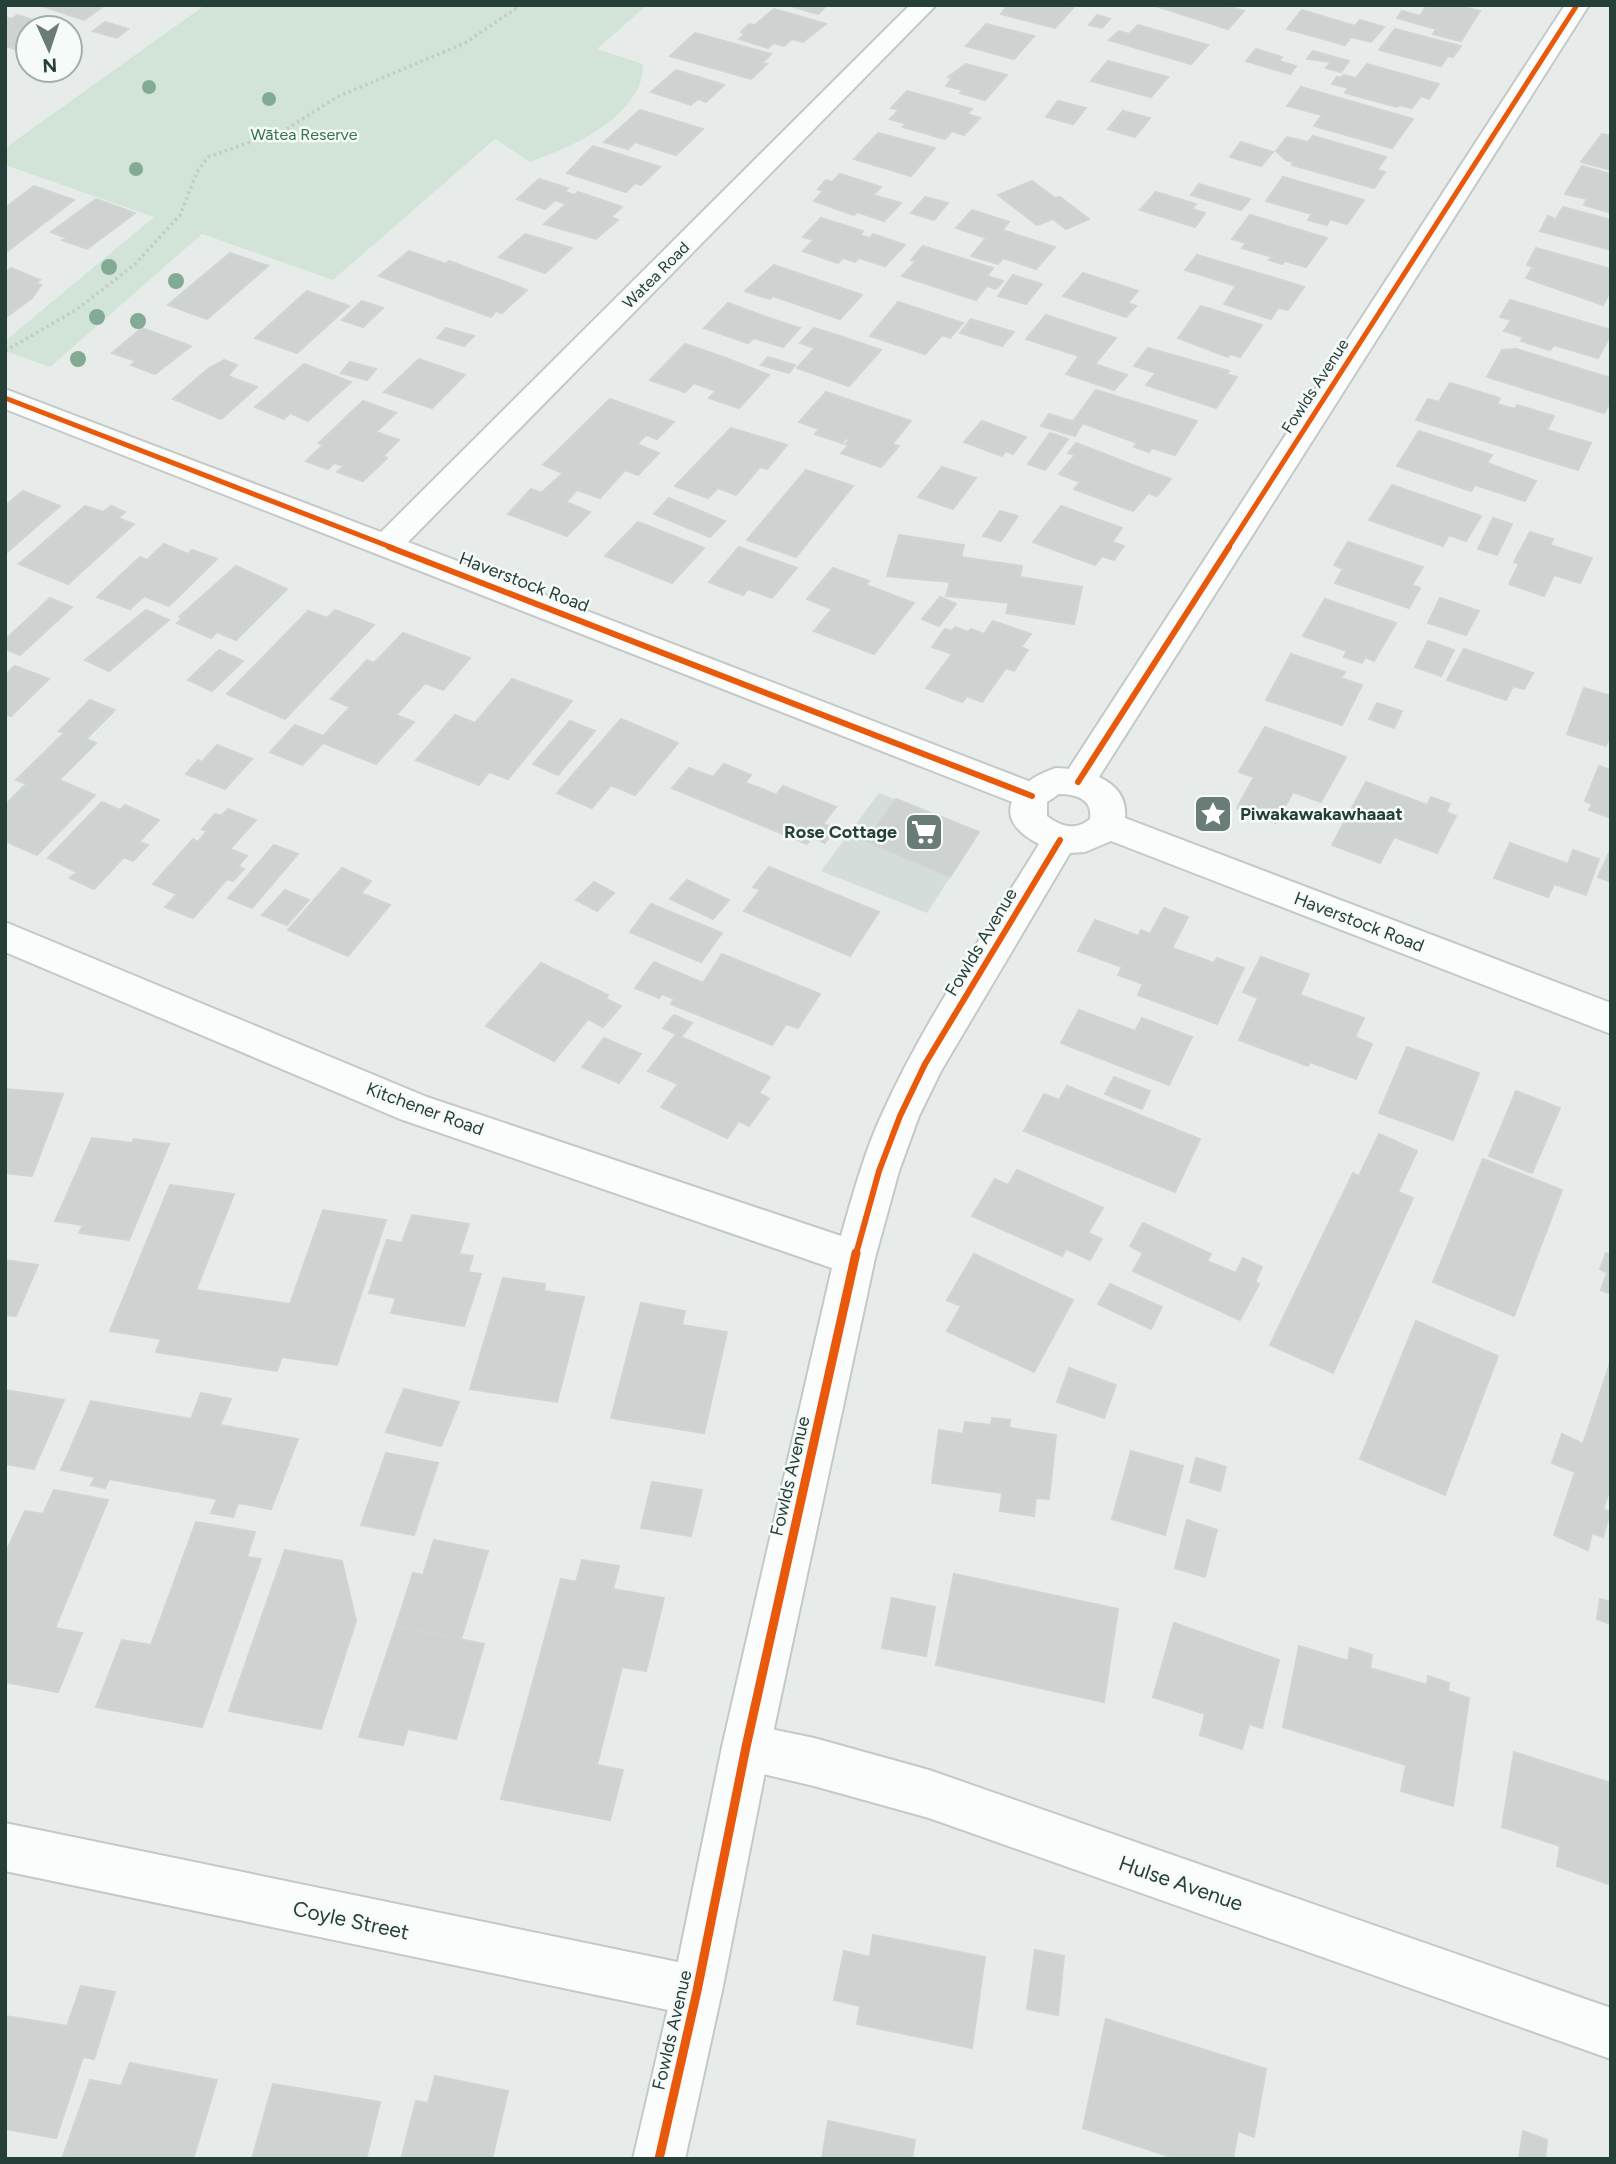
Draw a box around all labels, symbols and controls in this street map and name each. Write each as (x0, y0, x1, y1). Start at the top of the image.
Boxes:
north arrow (14, 14, 84, 84)
text: N (42, 54, 58, 77)
park label: Wātea Reserve (251, 125, 358, 144)
street label: Watea Road (619, 238, 693, 312)
street label: Fowlds Avenue (1277, 335, 1353, 437)
street label: Haverstock Road (456, 547, 592, 617)
place icon: Piwakawakawhaaat (1192, 793, 1234, 835)
place label: Piwakawakawhaaat (1240, 803, 1403, 825)
supermarket icon: Rose Cottage (903, 811, 945, 853)
place label: Rose Cottage (784, 821, 897, 843)
street label: Fowlds Avenue (940, 884, 1022, 1000)
street label: Haverstock Road (1291, 887, 1427, 957)
street label: Kitchener Road (363, 1078, 487, 1140)
street label: Fowlds Avenue (766, 1414, 814, 1538)
street label: Hulse Avenue (1116, 1850, 1246, 1916)
street label: Coyle Street (291, 1895, 411, 1945)
street label: Fowlds Avenue (648, 1968, 696, 2092)

